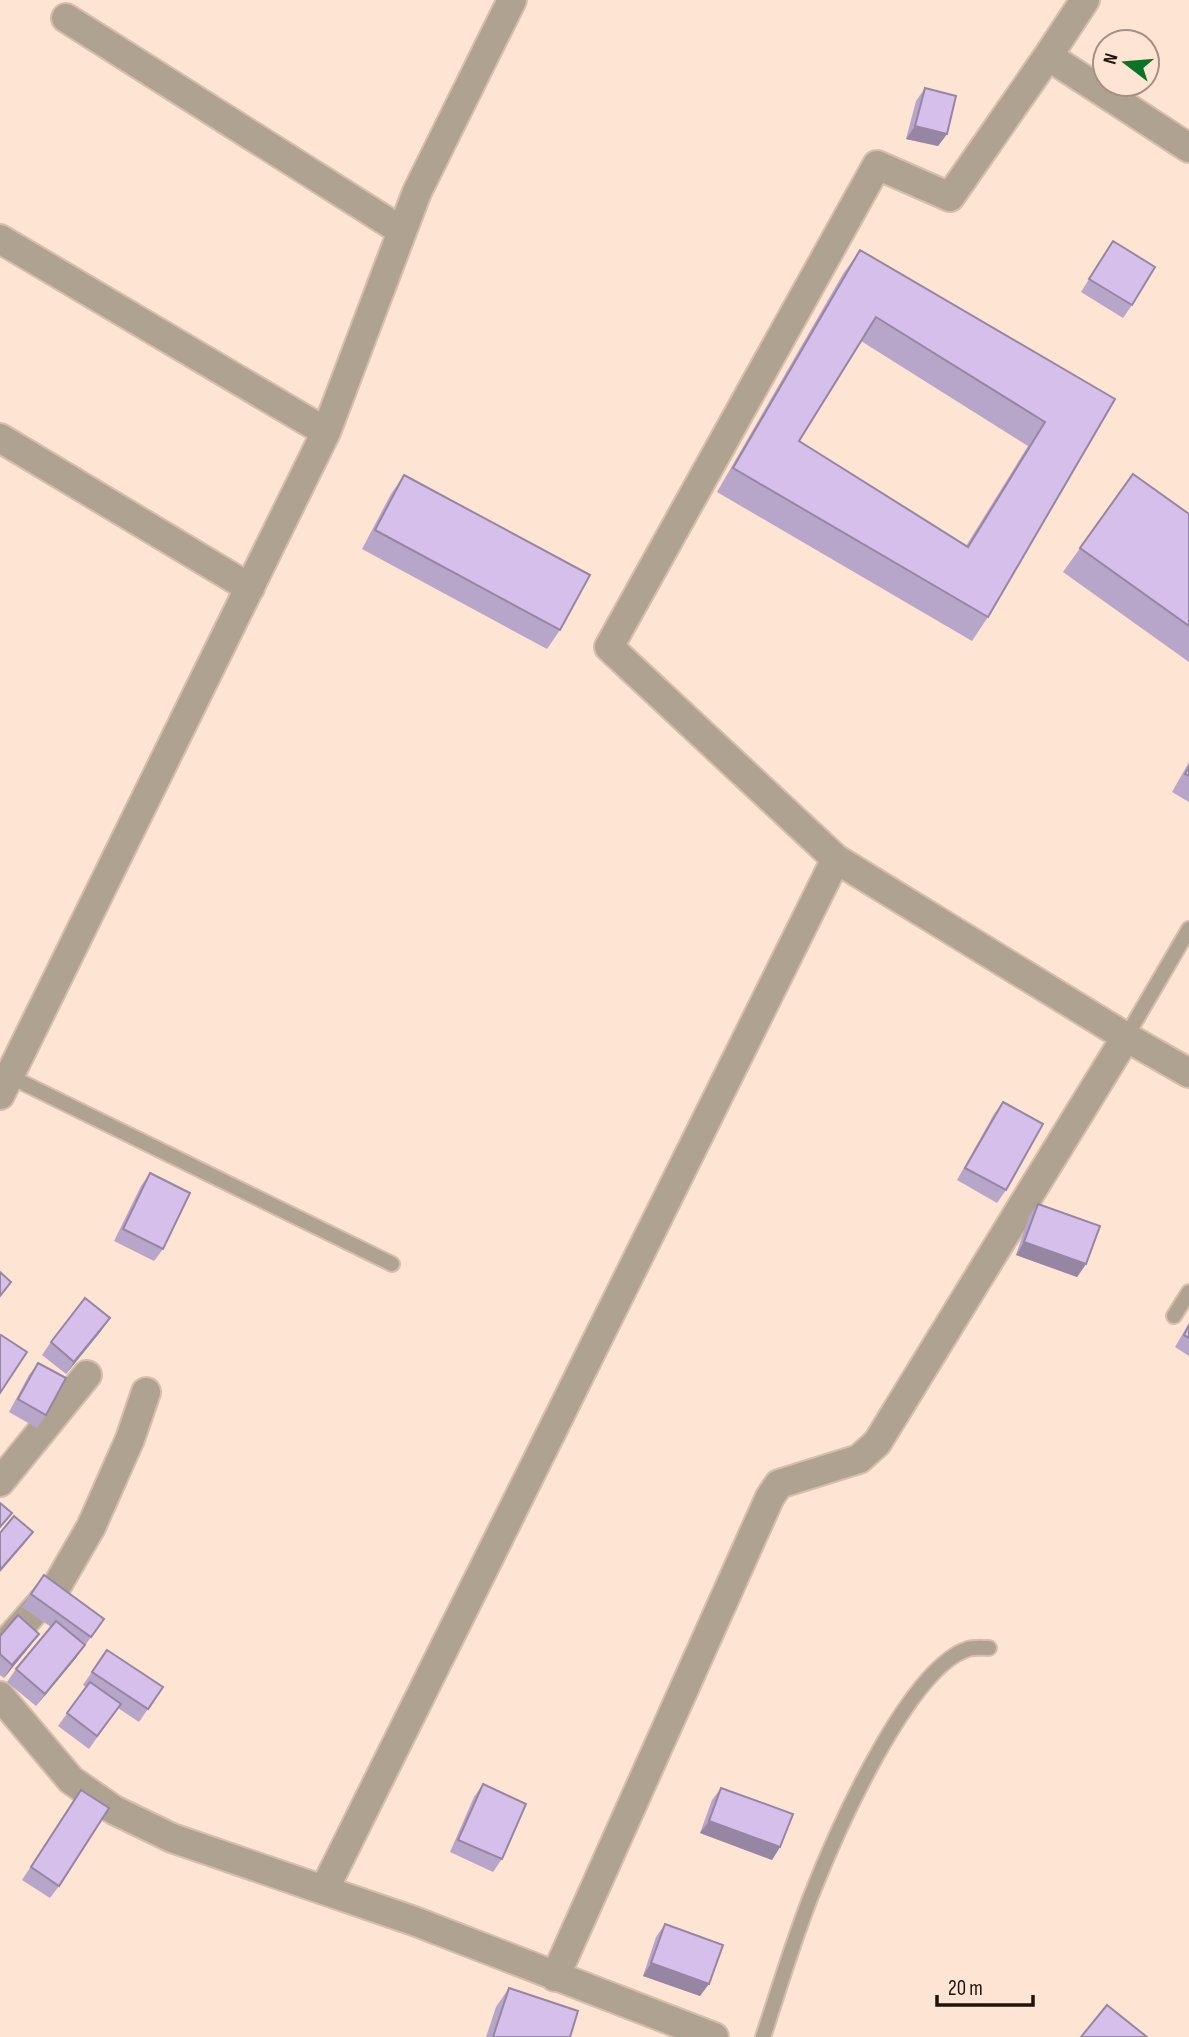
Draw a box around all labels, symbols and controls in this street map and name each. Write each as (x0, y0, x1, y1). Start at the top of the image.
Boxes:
north arrow (1091, 28, 1161, 98)
text: N (1099, 51, 1124, 67)
scale bar (937, 1964, 1033, 2008)
text: 20 m (948, 1976, 983, 2001)

